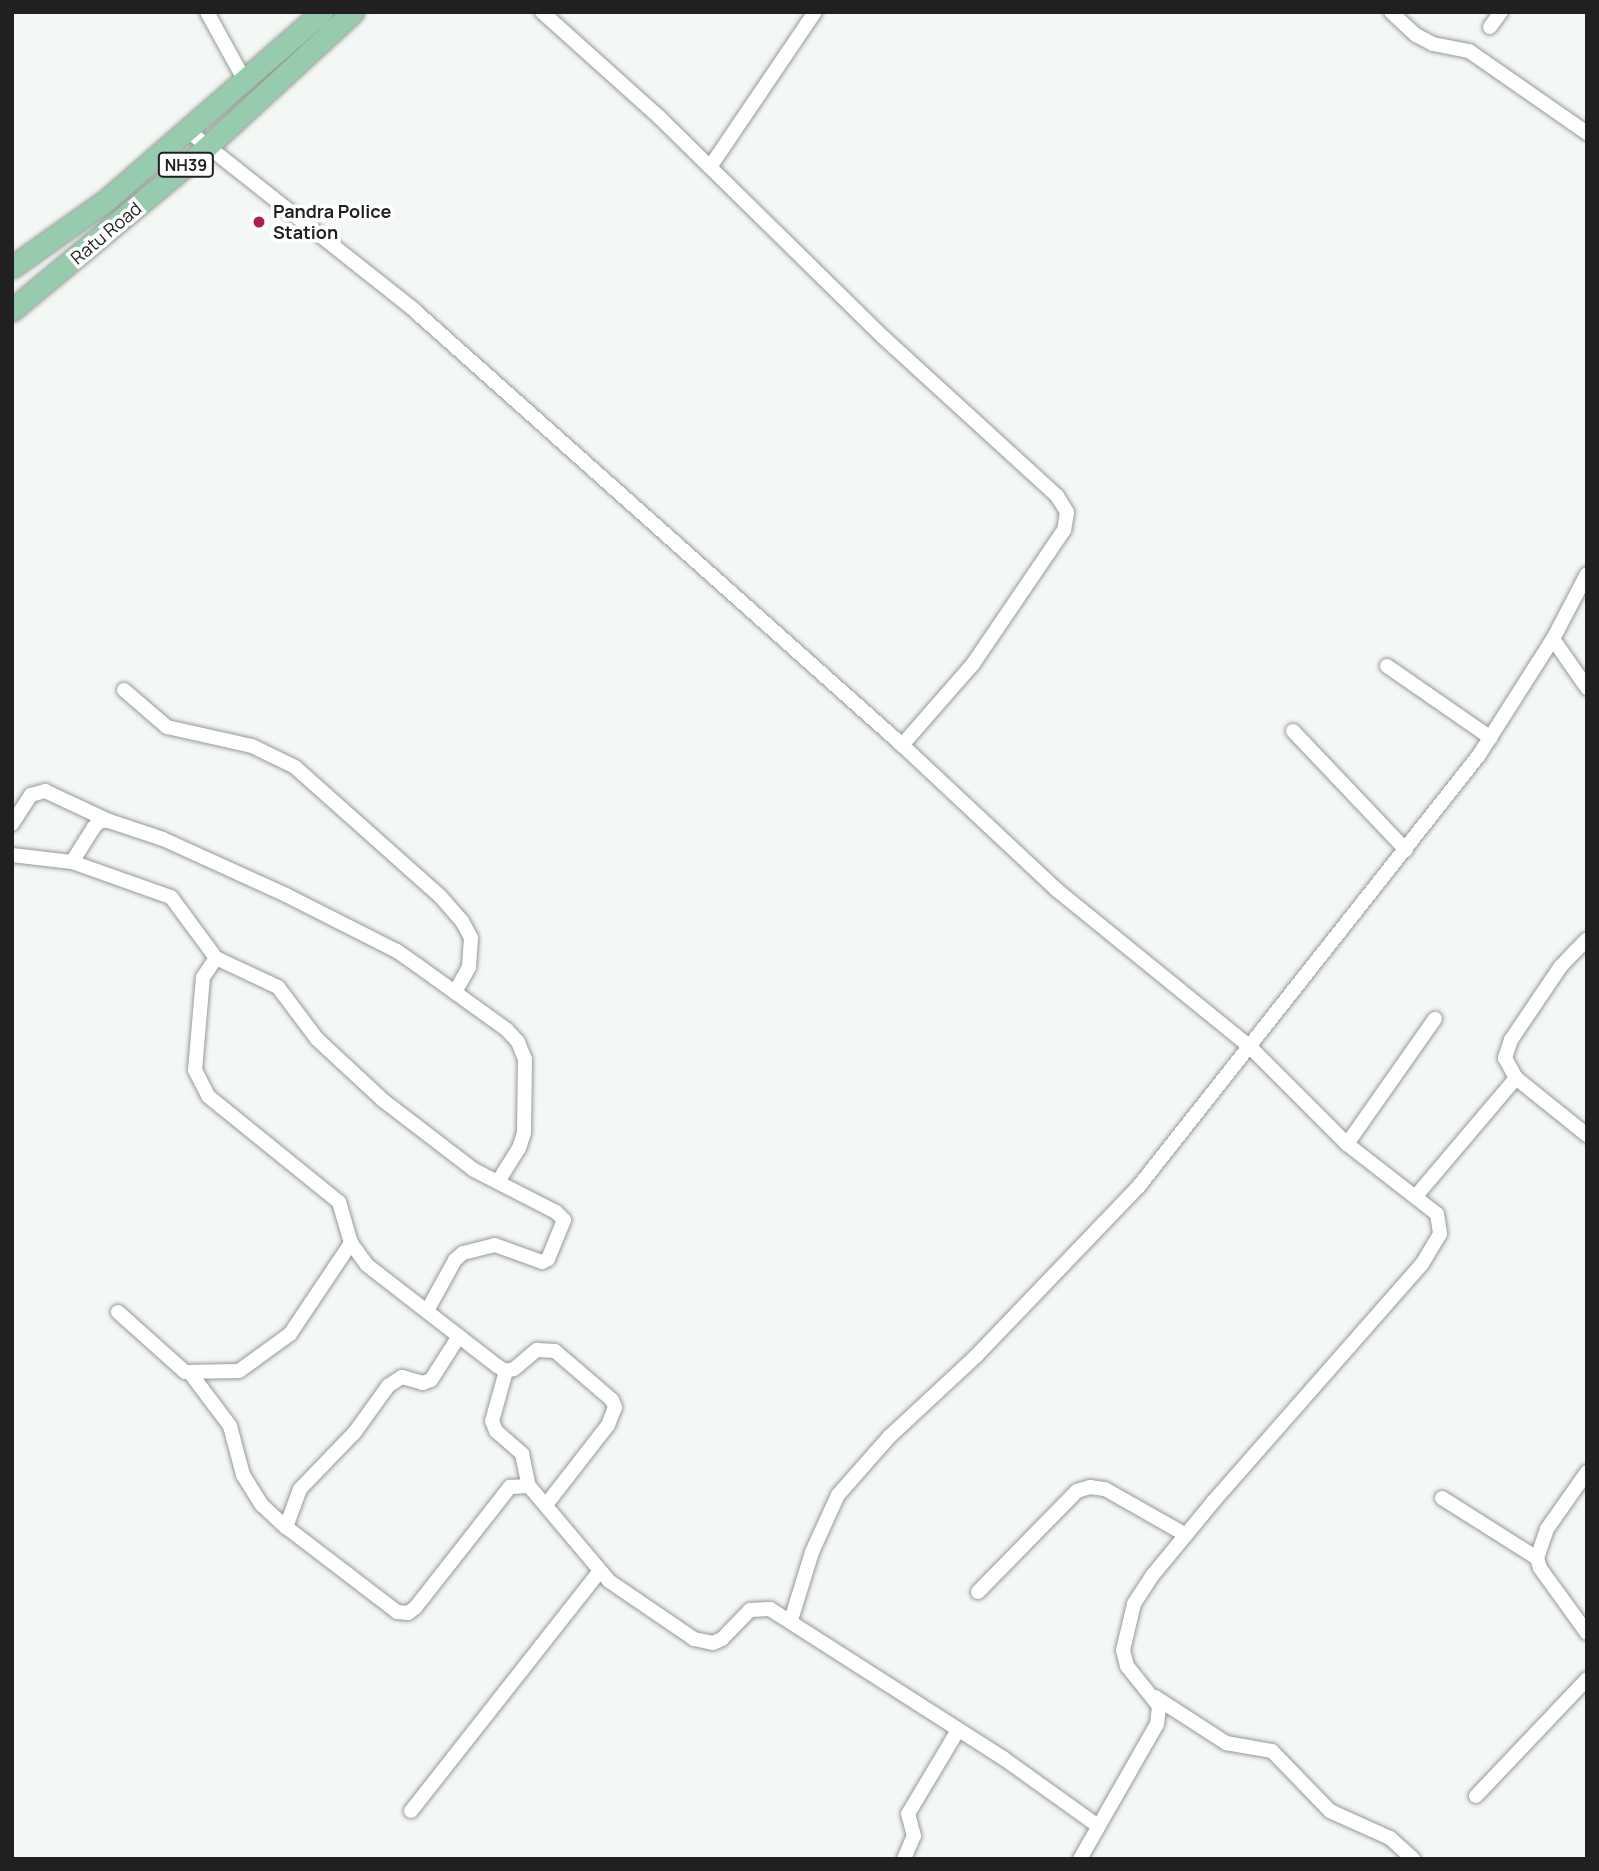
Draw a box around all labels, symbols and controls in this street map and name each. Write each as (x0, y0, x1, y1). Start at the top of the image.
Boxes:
road number: NH39 (156, 153, 216, 178)
street label: Ratu Road (66, 197, 146, 269)
place label: Pandra Police Station (273, 201, 391, 244)
marker: Pandra Police Station (251, 214, 267, 230)

